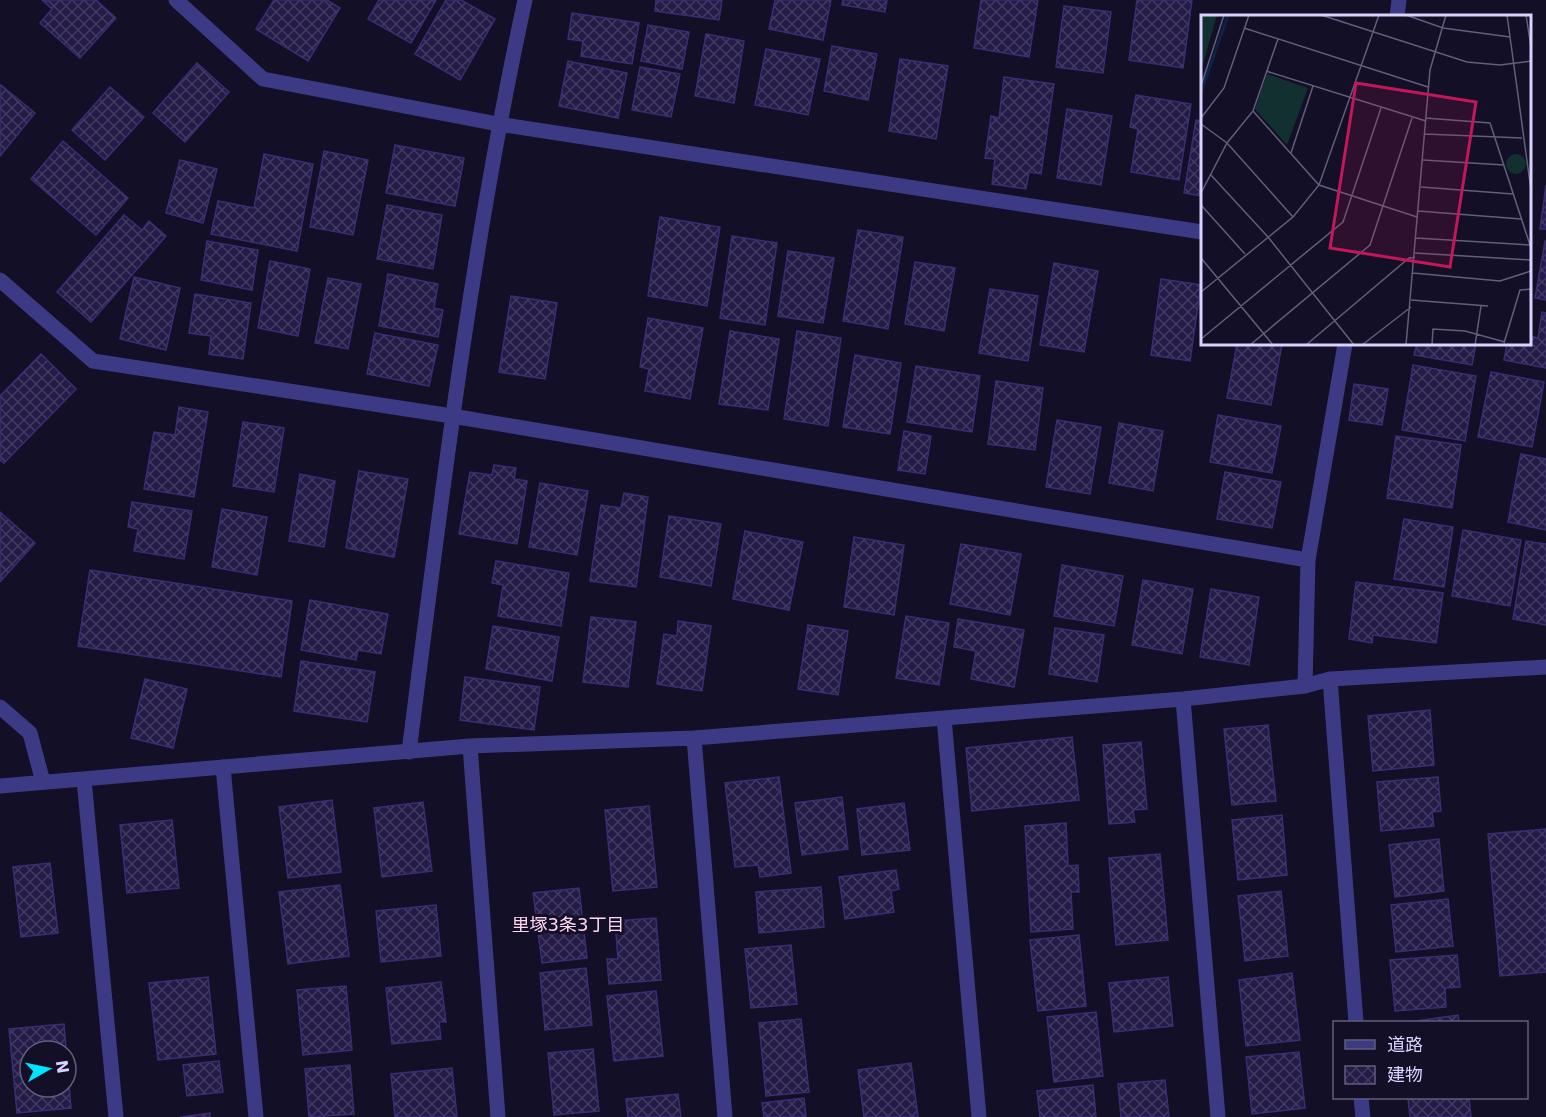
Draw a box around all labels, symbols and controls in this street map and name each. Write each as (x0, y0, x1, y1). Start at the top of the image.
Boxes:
inset map (1201, 15, 1531, 345)
district label: 里塚3条3丁目 (512, 914, 624, 935)
legend (1333, 1021, 1528, 1099)
text: 道路 (1387, 1034, 1423, 1055)
north arrow (18, 1039, 78, 1099)
text: N (52, 1059, 73, 1075)
text: 建物 (1387, 1064, 1423, 1085)

